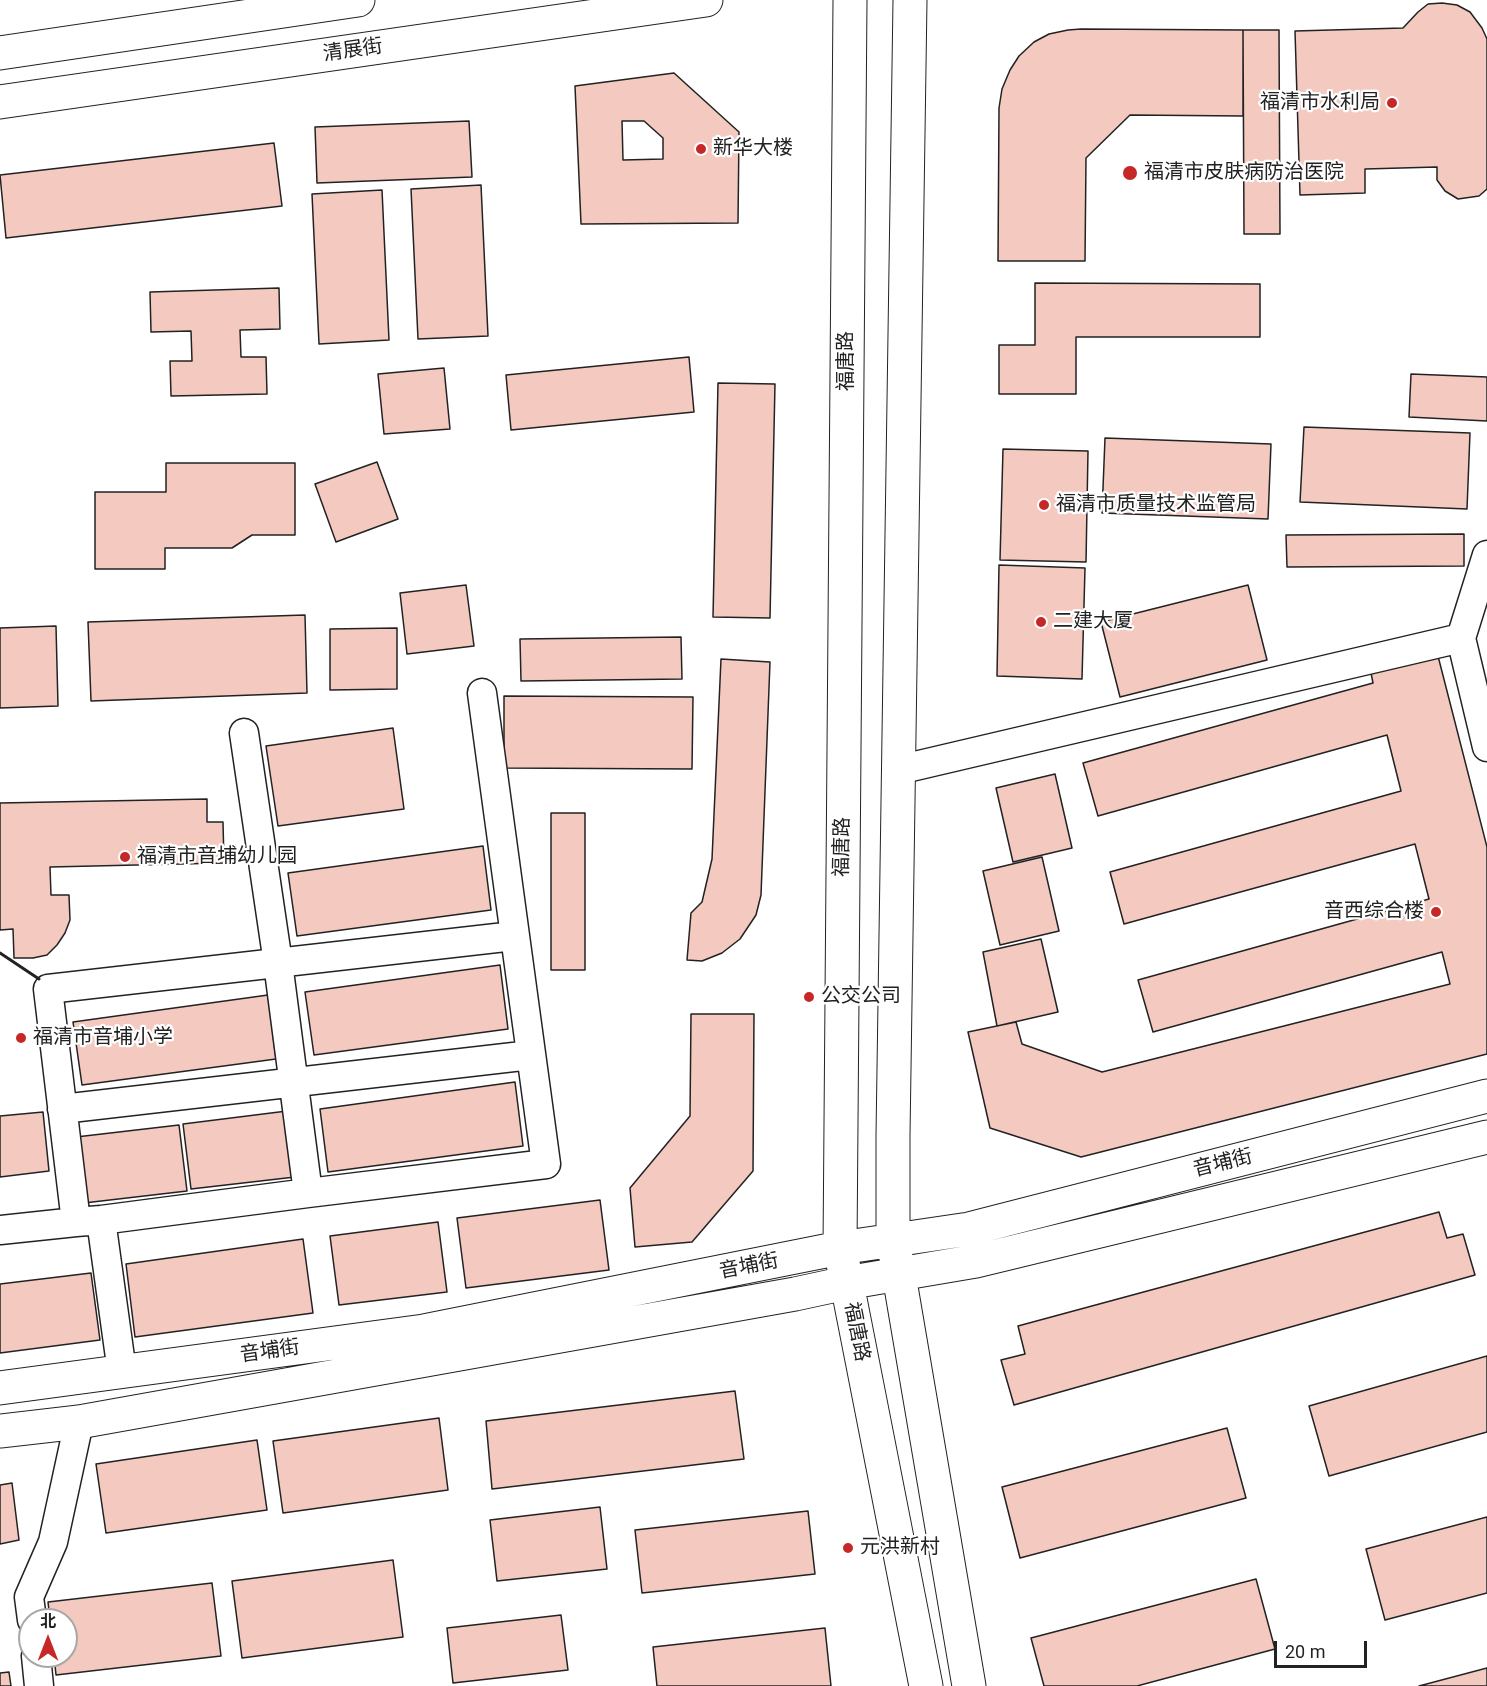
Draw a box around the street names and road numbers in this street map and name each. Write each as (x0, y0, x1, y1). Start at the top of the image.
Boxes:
street label: 清展街 (322, 35, 384, 67)
street label: 福唐路 (835, 331, 859, 391)
street label: 福唐路 (830, 817, 856, 877)
street label: 音埔街 (1191, 1145, 1255, 1183)
street label: 音埔街 (717, 1249, 781, 1285)
street label: 福唐路 (838, 1300, 874, 1364)
street label: 音埔街 (239, 1336, 301, 1368)

